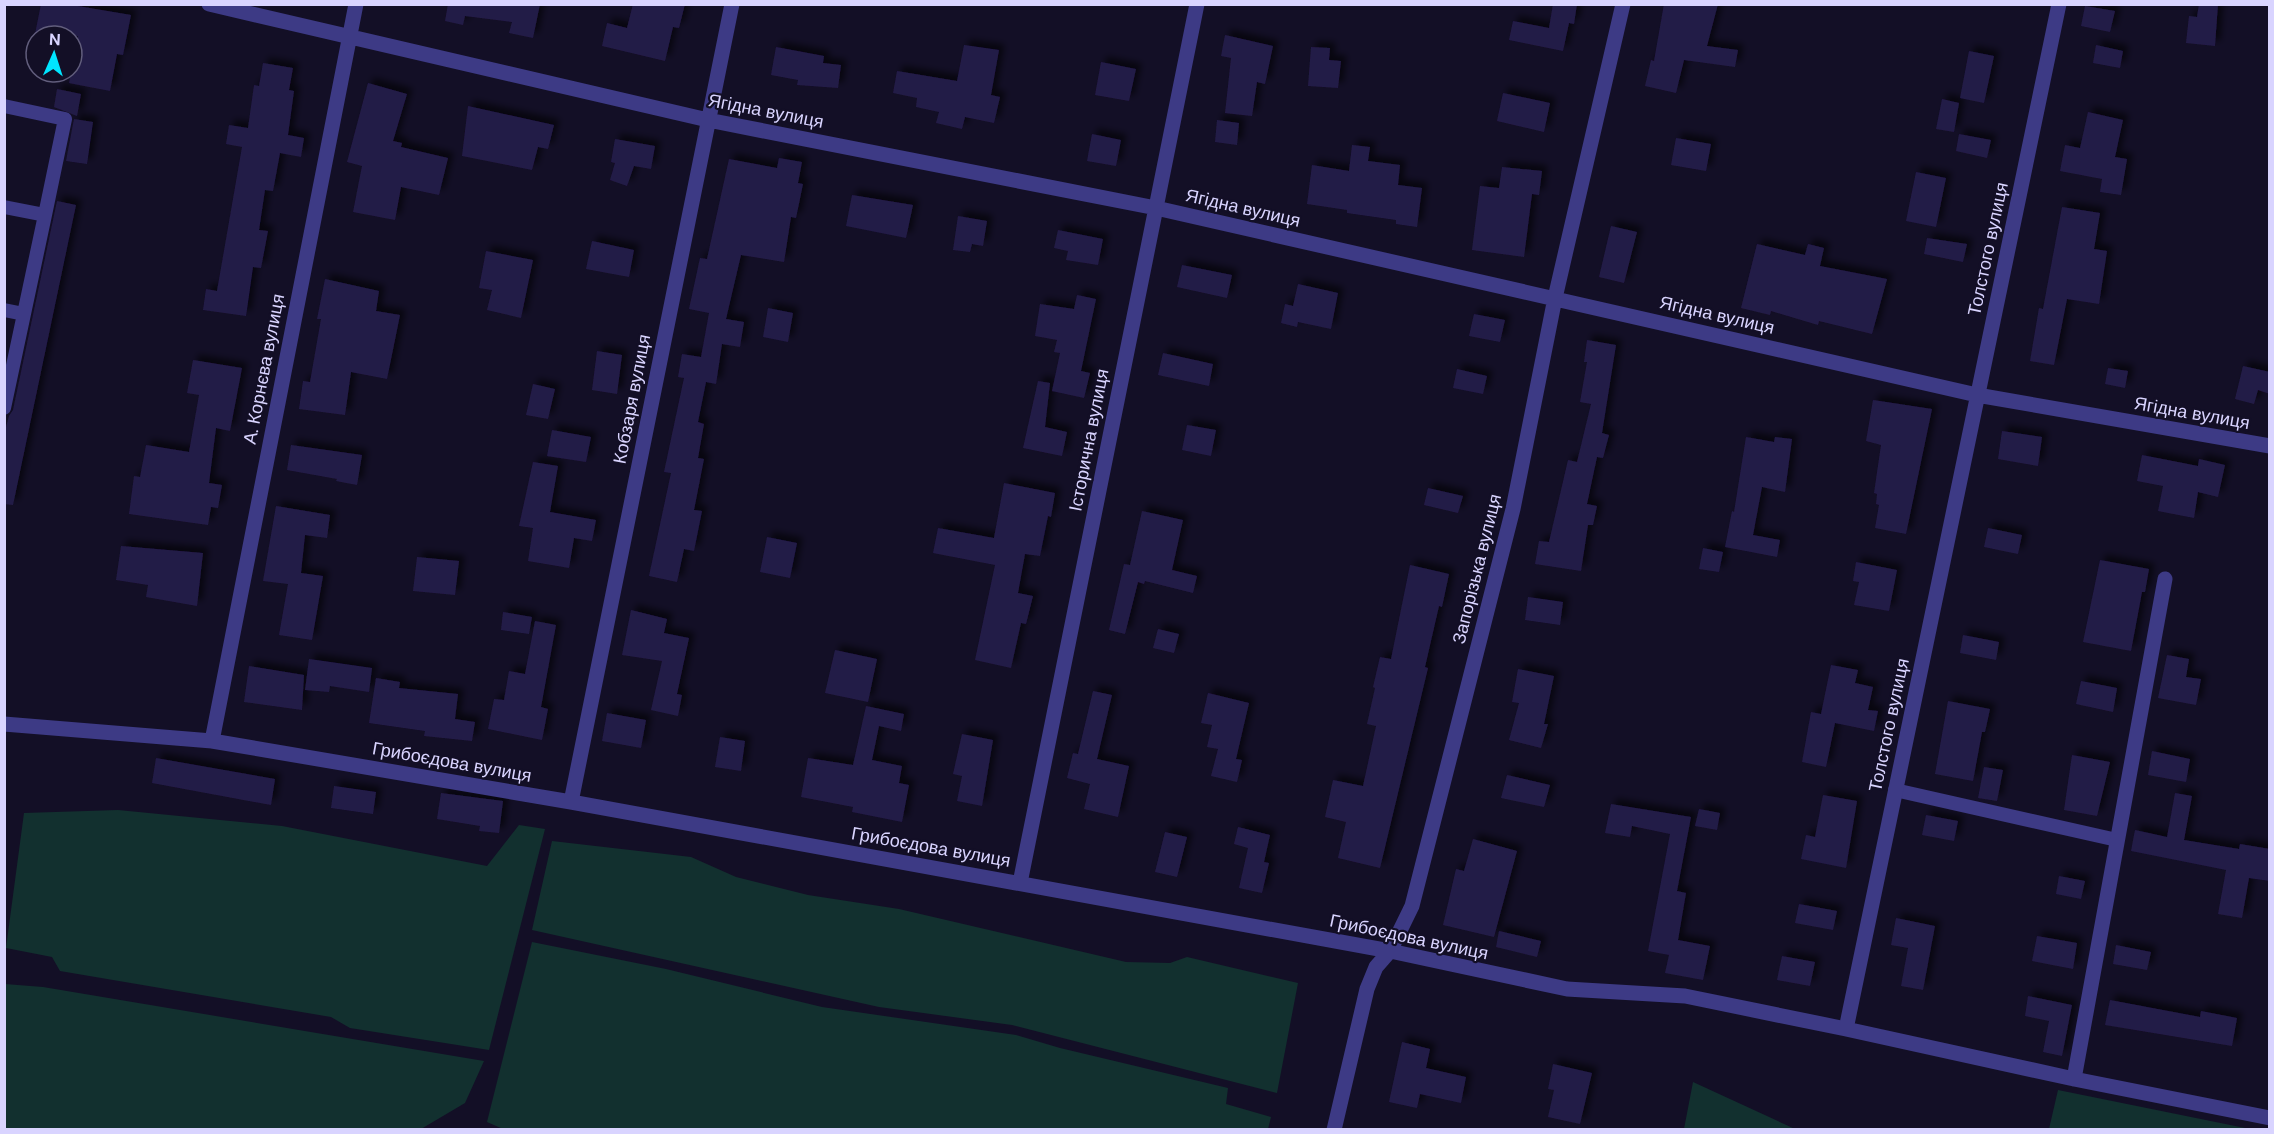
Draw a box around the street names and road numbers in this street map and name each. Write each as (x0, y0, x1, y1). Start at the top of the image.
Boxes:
street label: Ягідна вулиця (706, 88, 826, 134)
street label: Толстого вулиця (1962, 180, 2014, 318)
street label: Ягідна вулиця (1183, 183, 1303, 233)
street label: Ягідна вулиця (1657, 290, 1777, 340)
street label: А. Корнєва вулиця (238, 292, 290, 446)
street label: Кобзаря вулиця (608, 332, 656, 466)
street label: Історична вулиця (1063, 367, 1115, 513)
street label: Ягідна вулиця (2132, 391, 2252, 435)
street label: Запорізька вулиця (1447, 492, 1507, 646)
street label: Толстого вулиця (1863, 656, 1915, 794)
street label: Грибоєдова вулиця (370, 736, 534, 788)
street label: Грибоєдова вулиця (849, 821, 1013, 873)
street label: Грибоєдова вулиця (1328, 908, 1490, 966)

